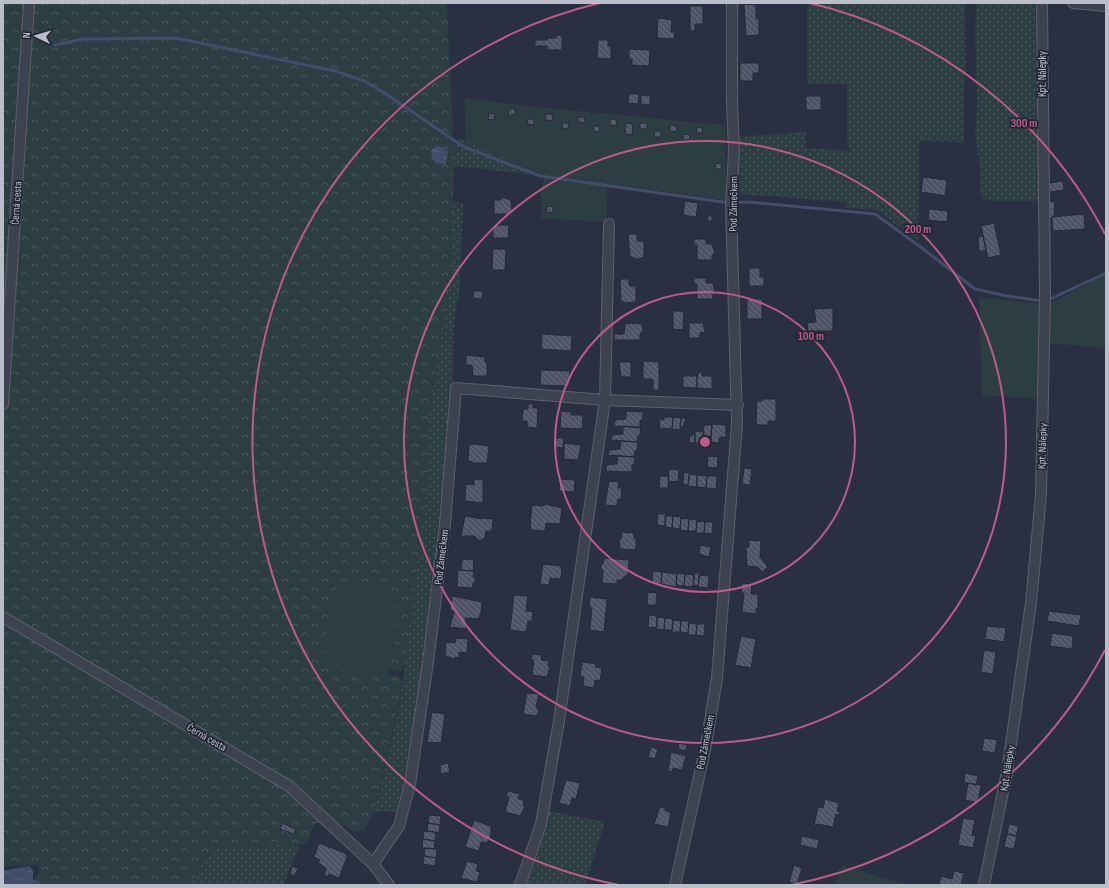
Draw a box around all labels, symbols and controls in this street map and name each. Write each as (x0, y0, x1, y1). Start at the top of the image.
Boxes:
north arrow (16, 16, 56, 56)
text: N (20, 32, 33, 39)
street label: Kpt. Nálepky (1036, 50, 1049, 97)
text: 300 m (1011, 116, 1037, 131)
street label: Pod Zámečkem (727, 176, 740, 232)
street label: Černá cesta (7, 181, 25, 225)
text: 200 m (905, 222, 931, 237)
text: 100 m (798, 329, 824, 344)
street label: Kpt. Nálepky (1035, 422, 1050, 469)
centre of rings (698, 435, 712, 449)
street label: Pod Zámečkem (432, 529, 451, 585)
street label: Pod Zámečkem (694, 714, 717, 771)
street label: Černá cesta (185, 720, 229, 754)
street label: Kpt. Nálepky (997, 744, 1018, 792)

